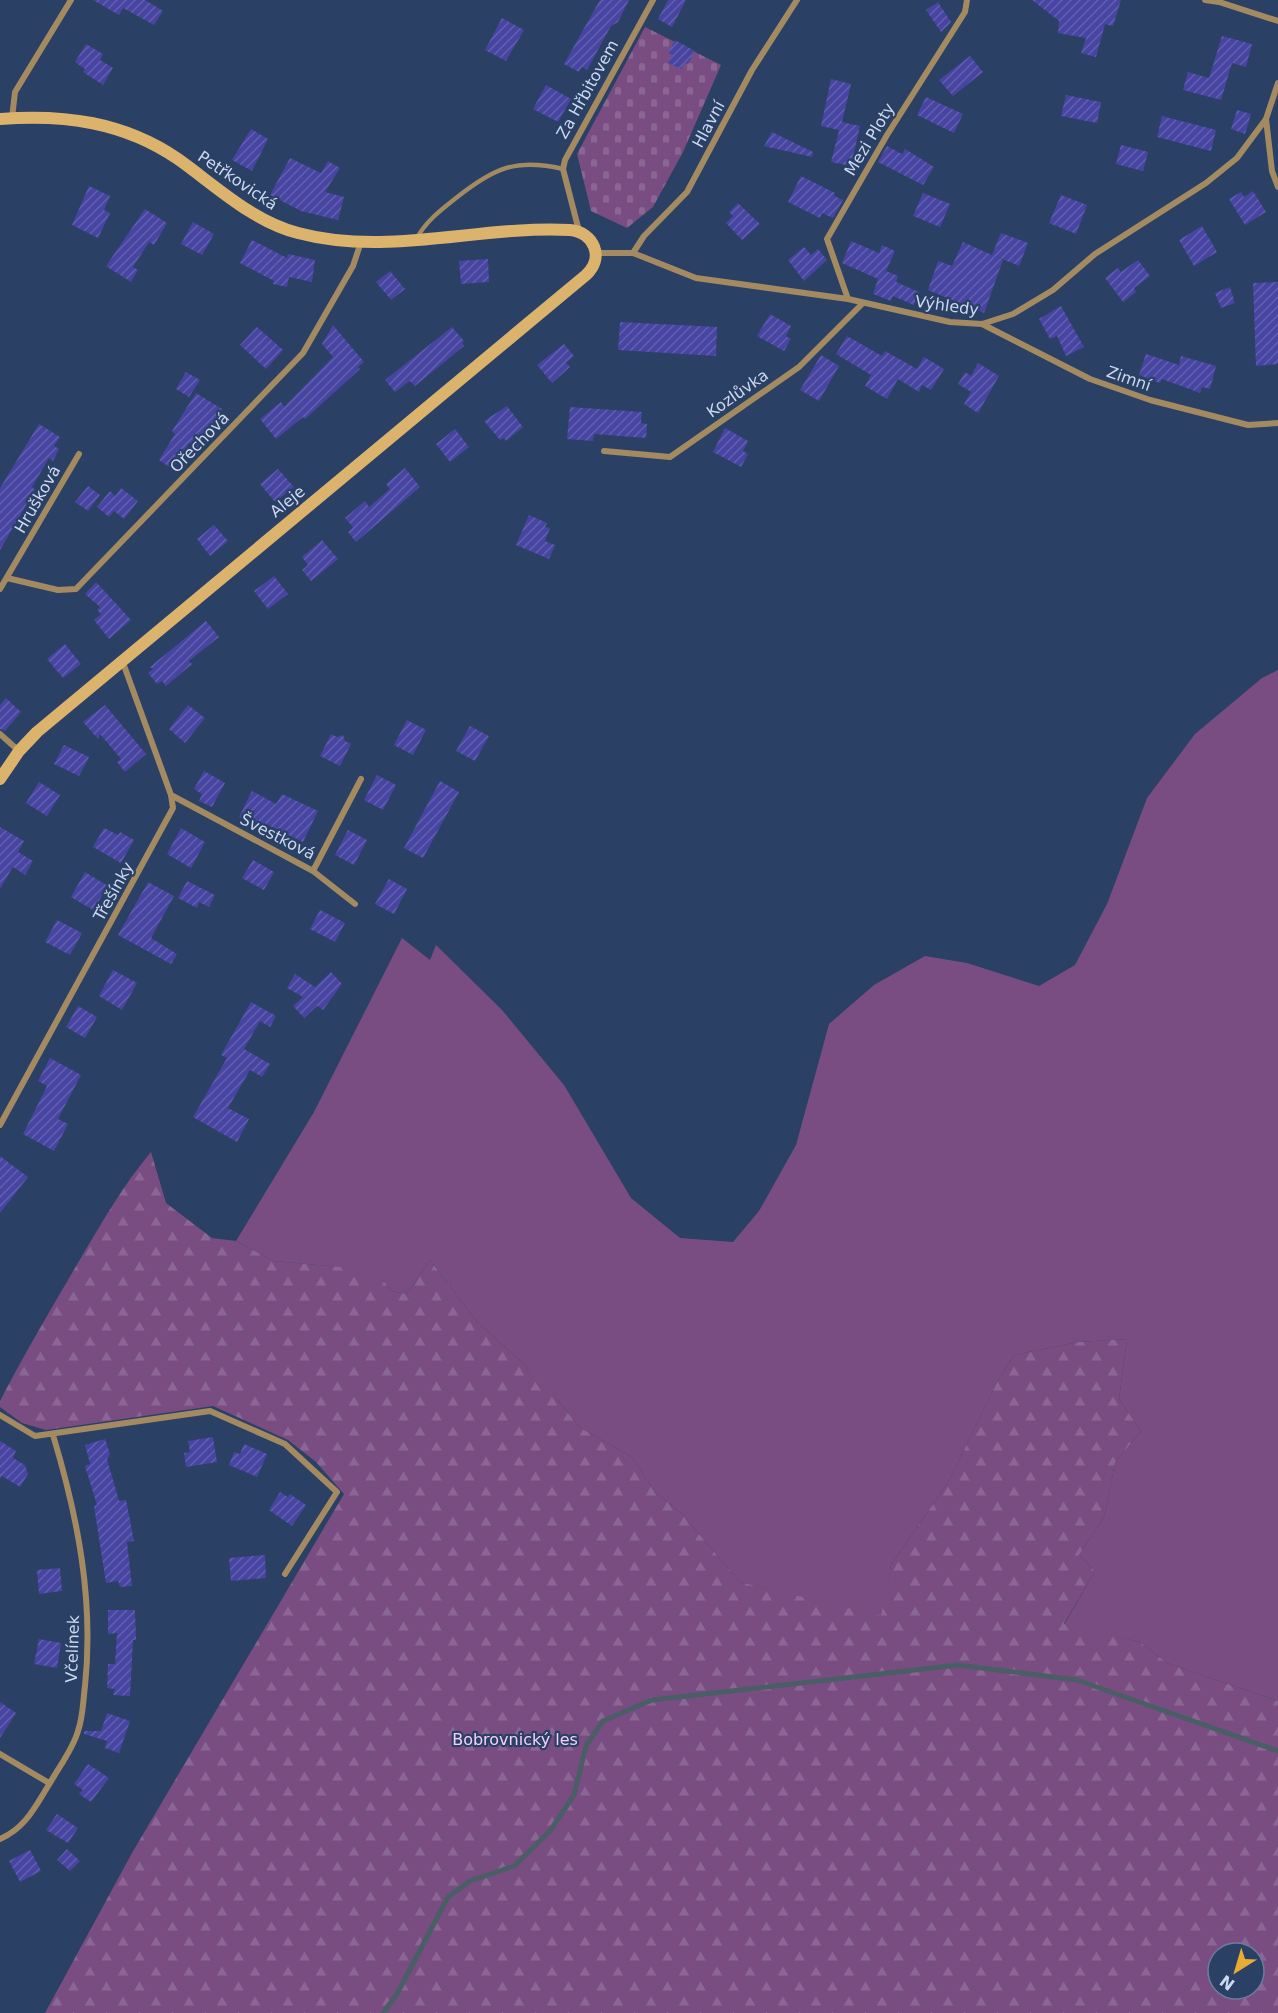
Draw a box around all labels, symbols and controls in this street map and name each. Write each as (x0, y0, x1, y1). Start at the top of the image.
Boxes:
street label: Za Hřbitovem (552, 37, 622, 142)
street label: Hlavní (688, 97, 729, 151)
street label: Mezi Ploty (840, 100, 898, 179)
street label: Petřkovická (194, 147, 281, 214)
street label: Výhledy (914, 292, 980, 319)
street label: Zimní (1104, 362, 1154, 395)
street label: Kozlůvka (703, 365, 772, 421)
street label: Ořechová (166, 408, 233, 477)
street label: Hrušková (10, 462, 64, 536)
street label: Aleje (266, 482, 309, 521)
street label: Švestková (237, 809, 319, 863)
street label: Třešínky (89, 858, 137, 925)
street label: Včelínek (62, 1614, 83, 1683)
park label: Bobrovnický les (452, 1730, 578, 1749)
north arrow (1206, 1941, 1266, 2001)
text: N (1216, 1971, 1238, 1994)

